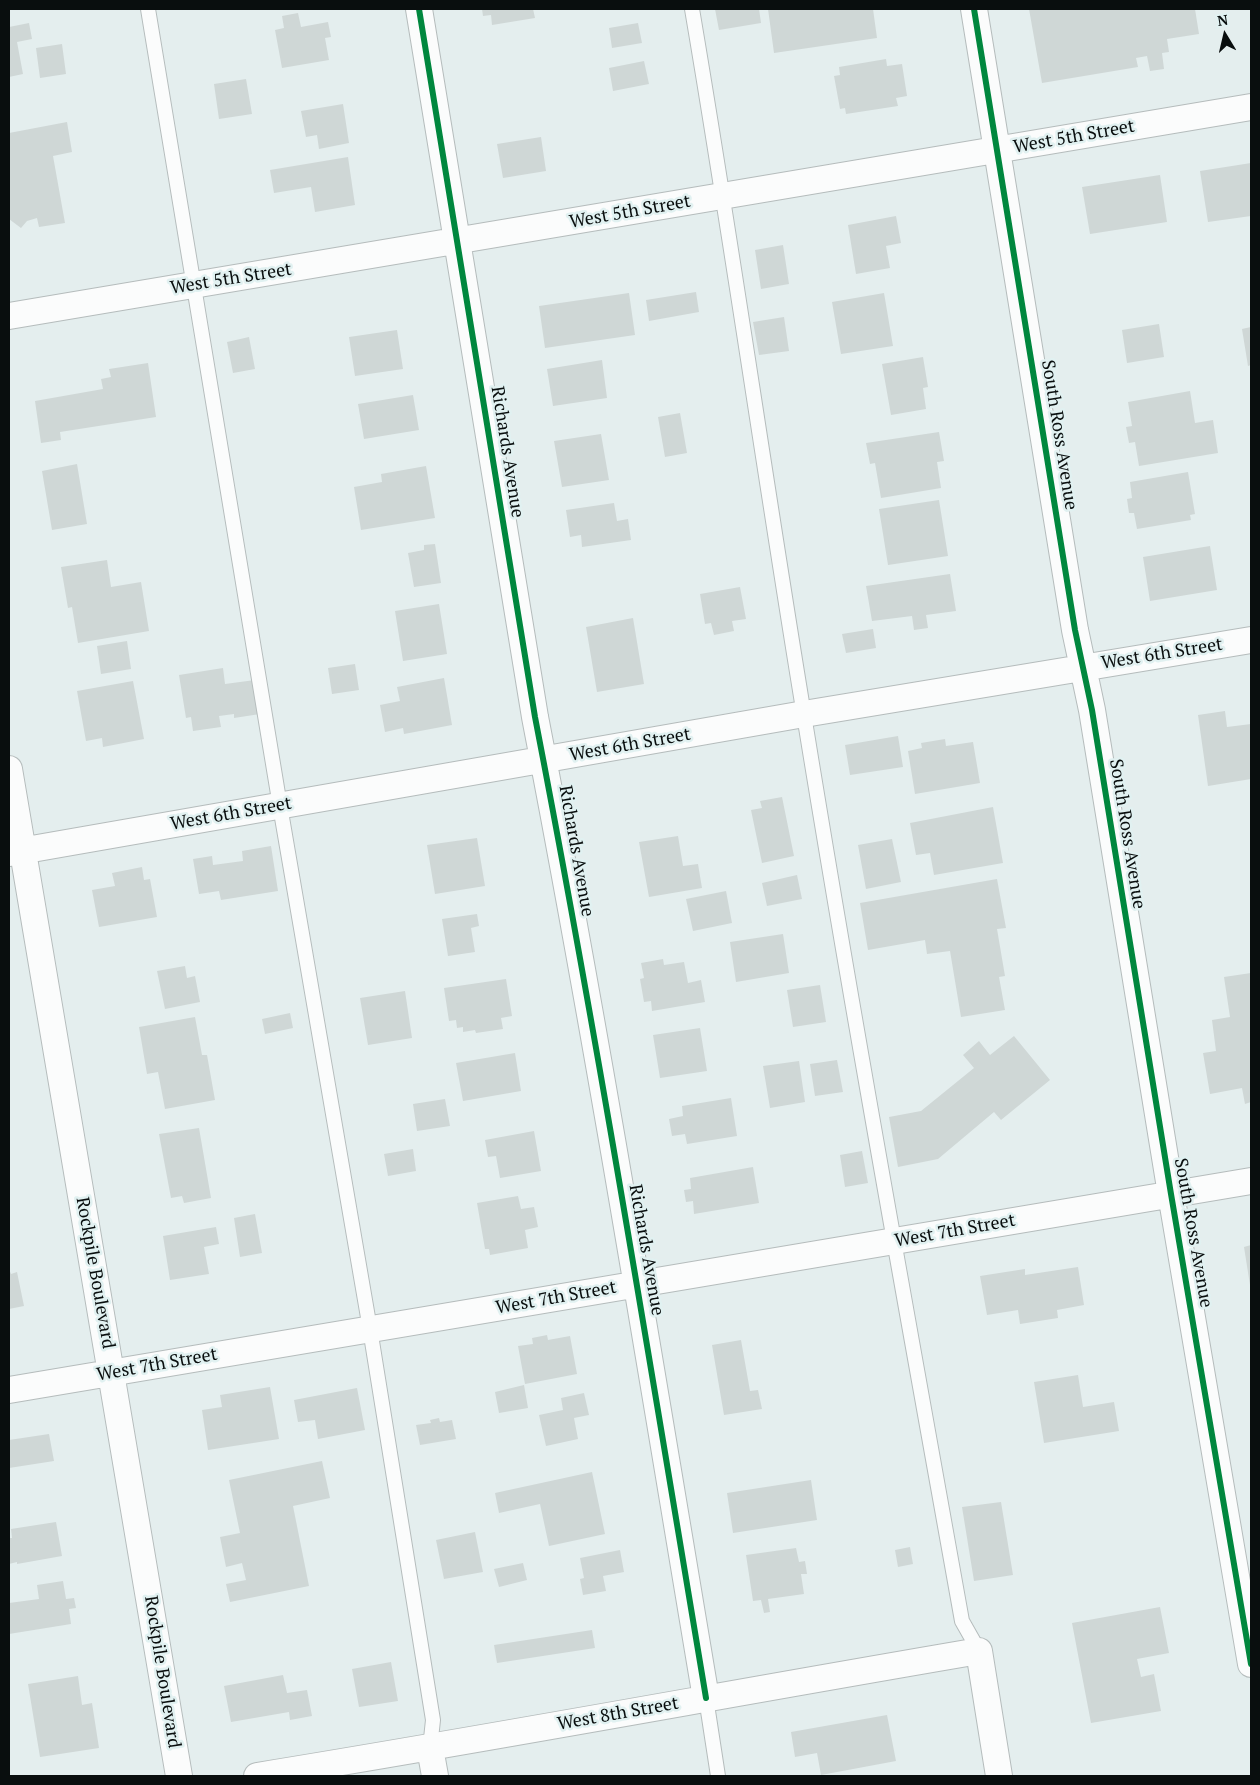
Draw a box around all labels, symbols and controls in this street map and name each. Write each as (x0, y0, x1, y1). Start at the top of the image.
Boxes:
text: N (1216, 9, 1229, 30)
north arrow (1200, 10, 1250, 60)
street label: West 5th Street (1012, 116, 1136, 158)
street label: West 5th Street (568, 191, 692, 233)
street label: West 5th Street (169, 259, 293, 299)
street label: South Ross Avenue (1036, 358, 1082, 512)
street label: Richards Avenue (486, 385, 528, 519)
street label: West 6th Street (1100, 634, 1224, 674)
street label: West 6th Street (568, 724, 692, 766)
street label: South Ross Avenue (1104, 757, 1150, 911)
street label: Richards Avenue (554, 784, 598, 918)
street label: West 6th Street (169, 793, 293, 835)
street label: South Ross Avenue (1169, 1157, 1217, 1309)
street label: Richards Avenue (624, 1183, 668, 1317)
street label: Rockpile Boulevard (71, 1195, 119, 1351)
street label: West 7th Street (893, 1210, 1017, 1252)
street label: West 7th Street (494, 1277, 618, 1319)
street label: West 7th Street (95, 1344, 219, 1386)
street label: Rockpile Boulevard (139, 1594, 185, 1750)
street label: West 8th Street (556, 1693, 680, 1735)

